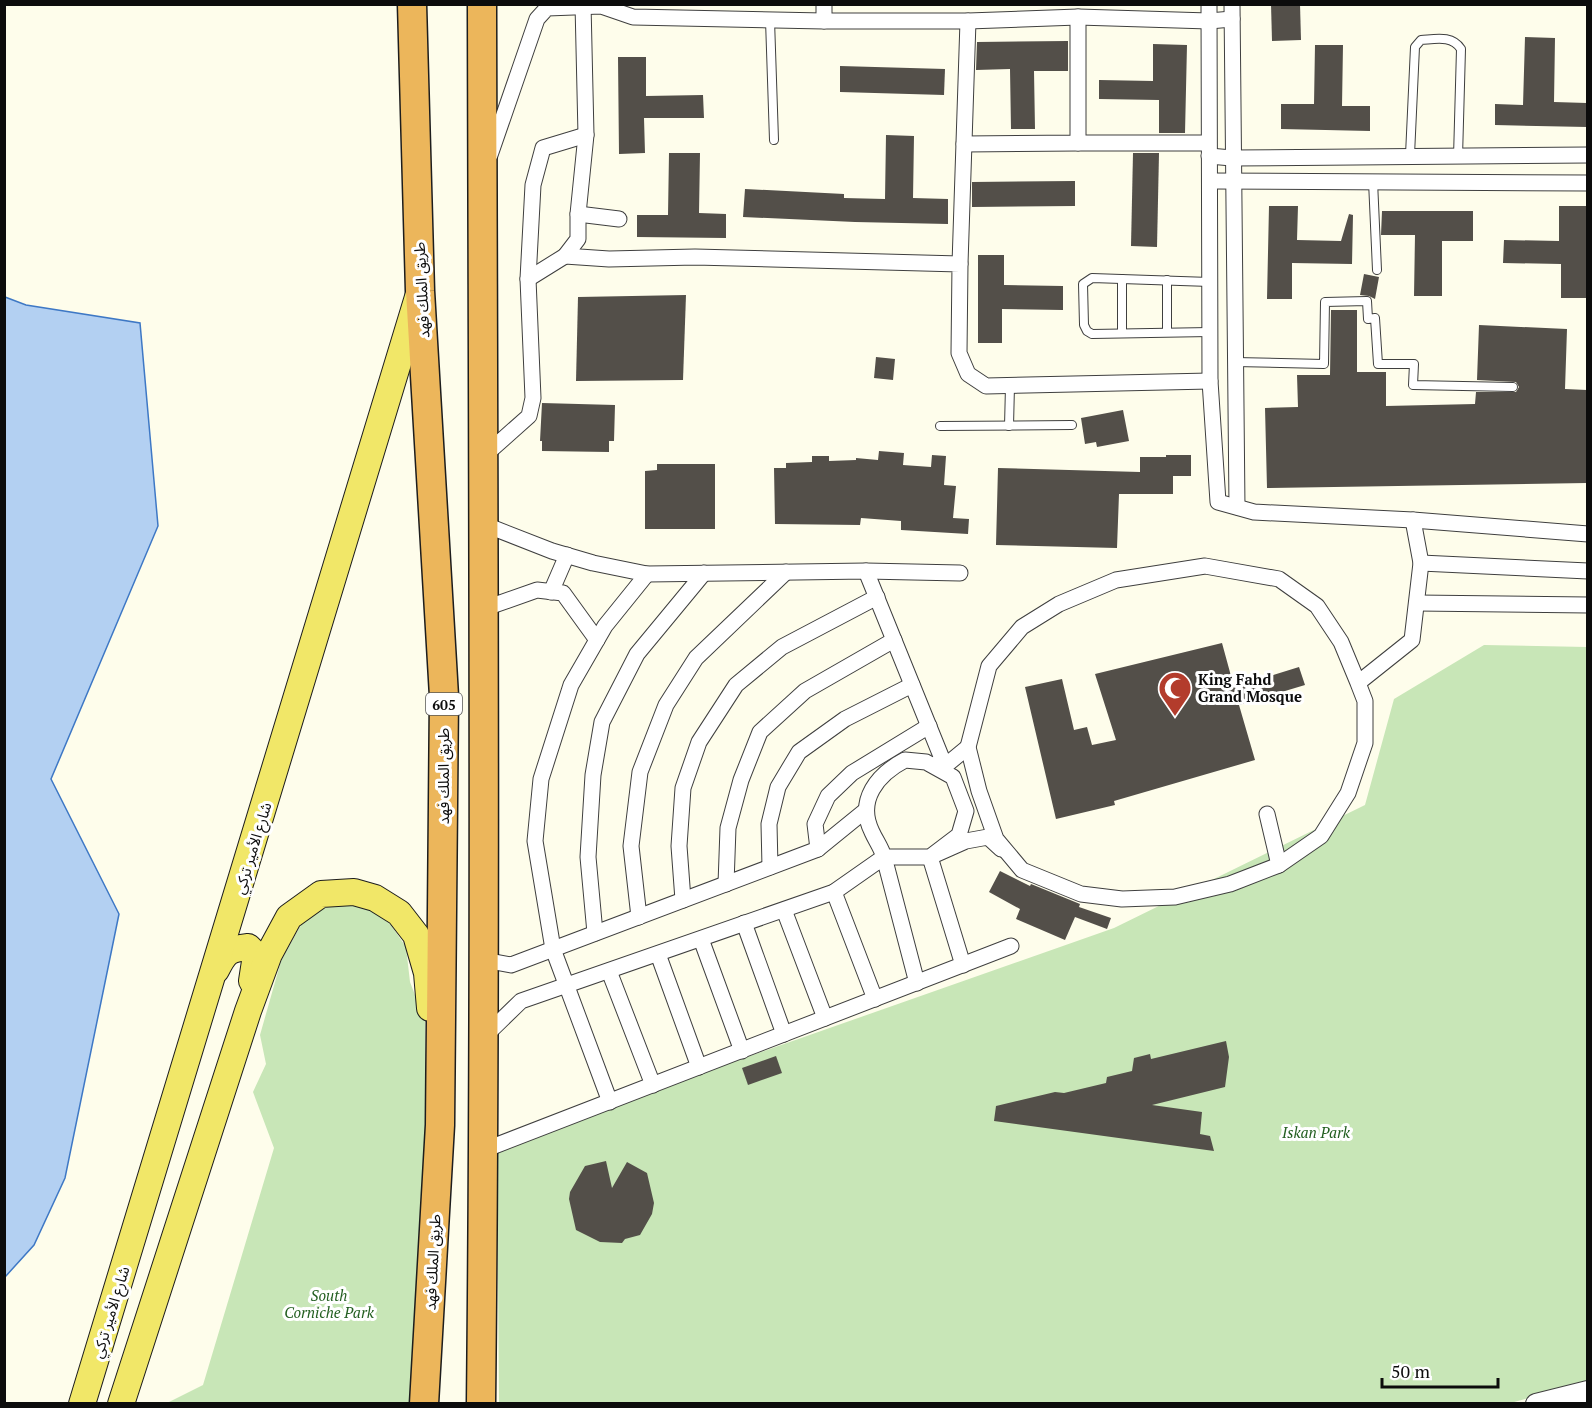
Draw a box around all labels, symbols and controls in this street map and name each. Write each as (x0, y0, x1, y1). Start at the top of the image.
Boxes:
street label: طريق الملك فهد (408, 241, 435, 339)
place label: King Fahd Grand Mosque (1198, 669, 1302, 706)
mosque icon: King Fahd Grand Mosque (1157, 670, 1193, 717)
road number: 605 (426, 693, 462, 715)
street label: طريق الملك فهد (433, 728, 454, 824)
street label: شارع الأمير تركي (229, 799, 278, 897)
park label: Iskan Park (1281, 1122, 1351, 1142)
street label: طريق الملك فهد (419, 1213, 446, 1311)
street label: شارع الأمير تركي (87, 1263, 136, 1361)
park label: South Corniche Park (284, 1285, 375, 1322)
scale bar (1382, 1351, 1498, 1389)
text: 50 m (1391, 1359, 1431, 1383)

